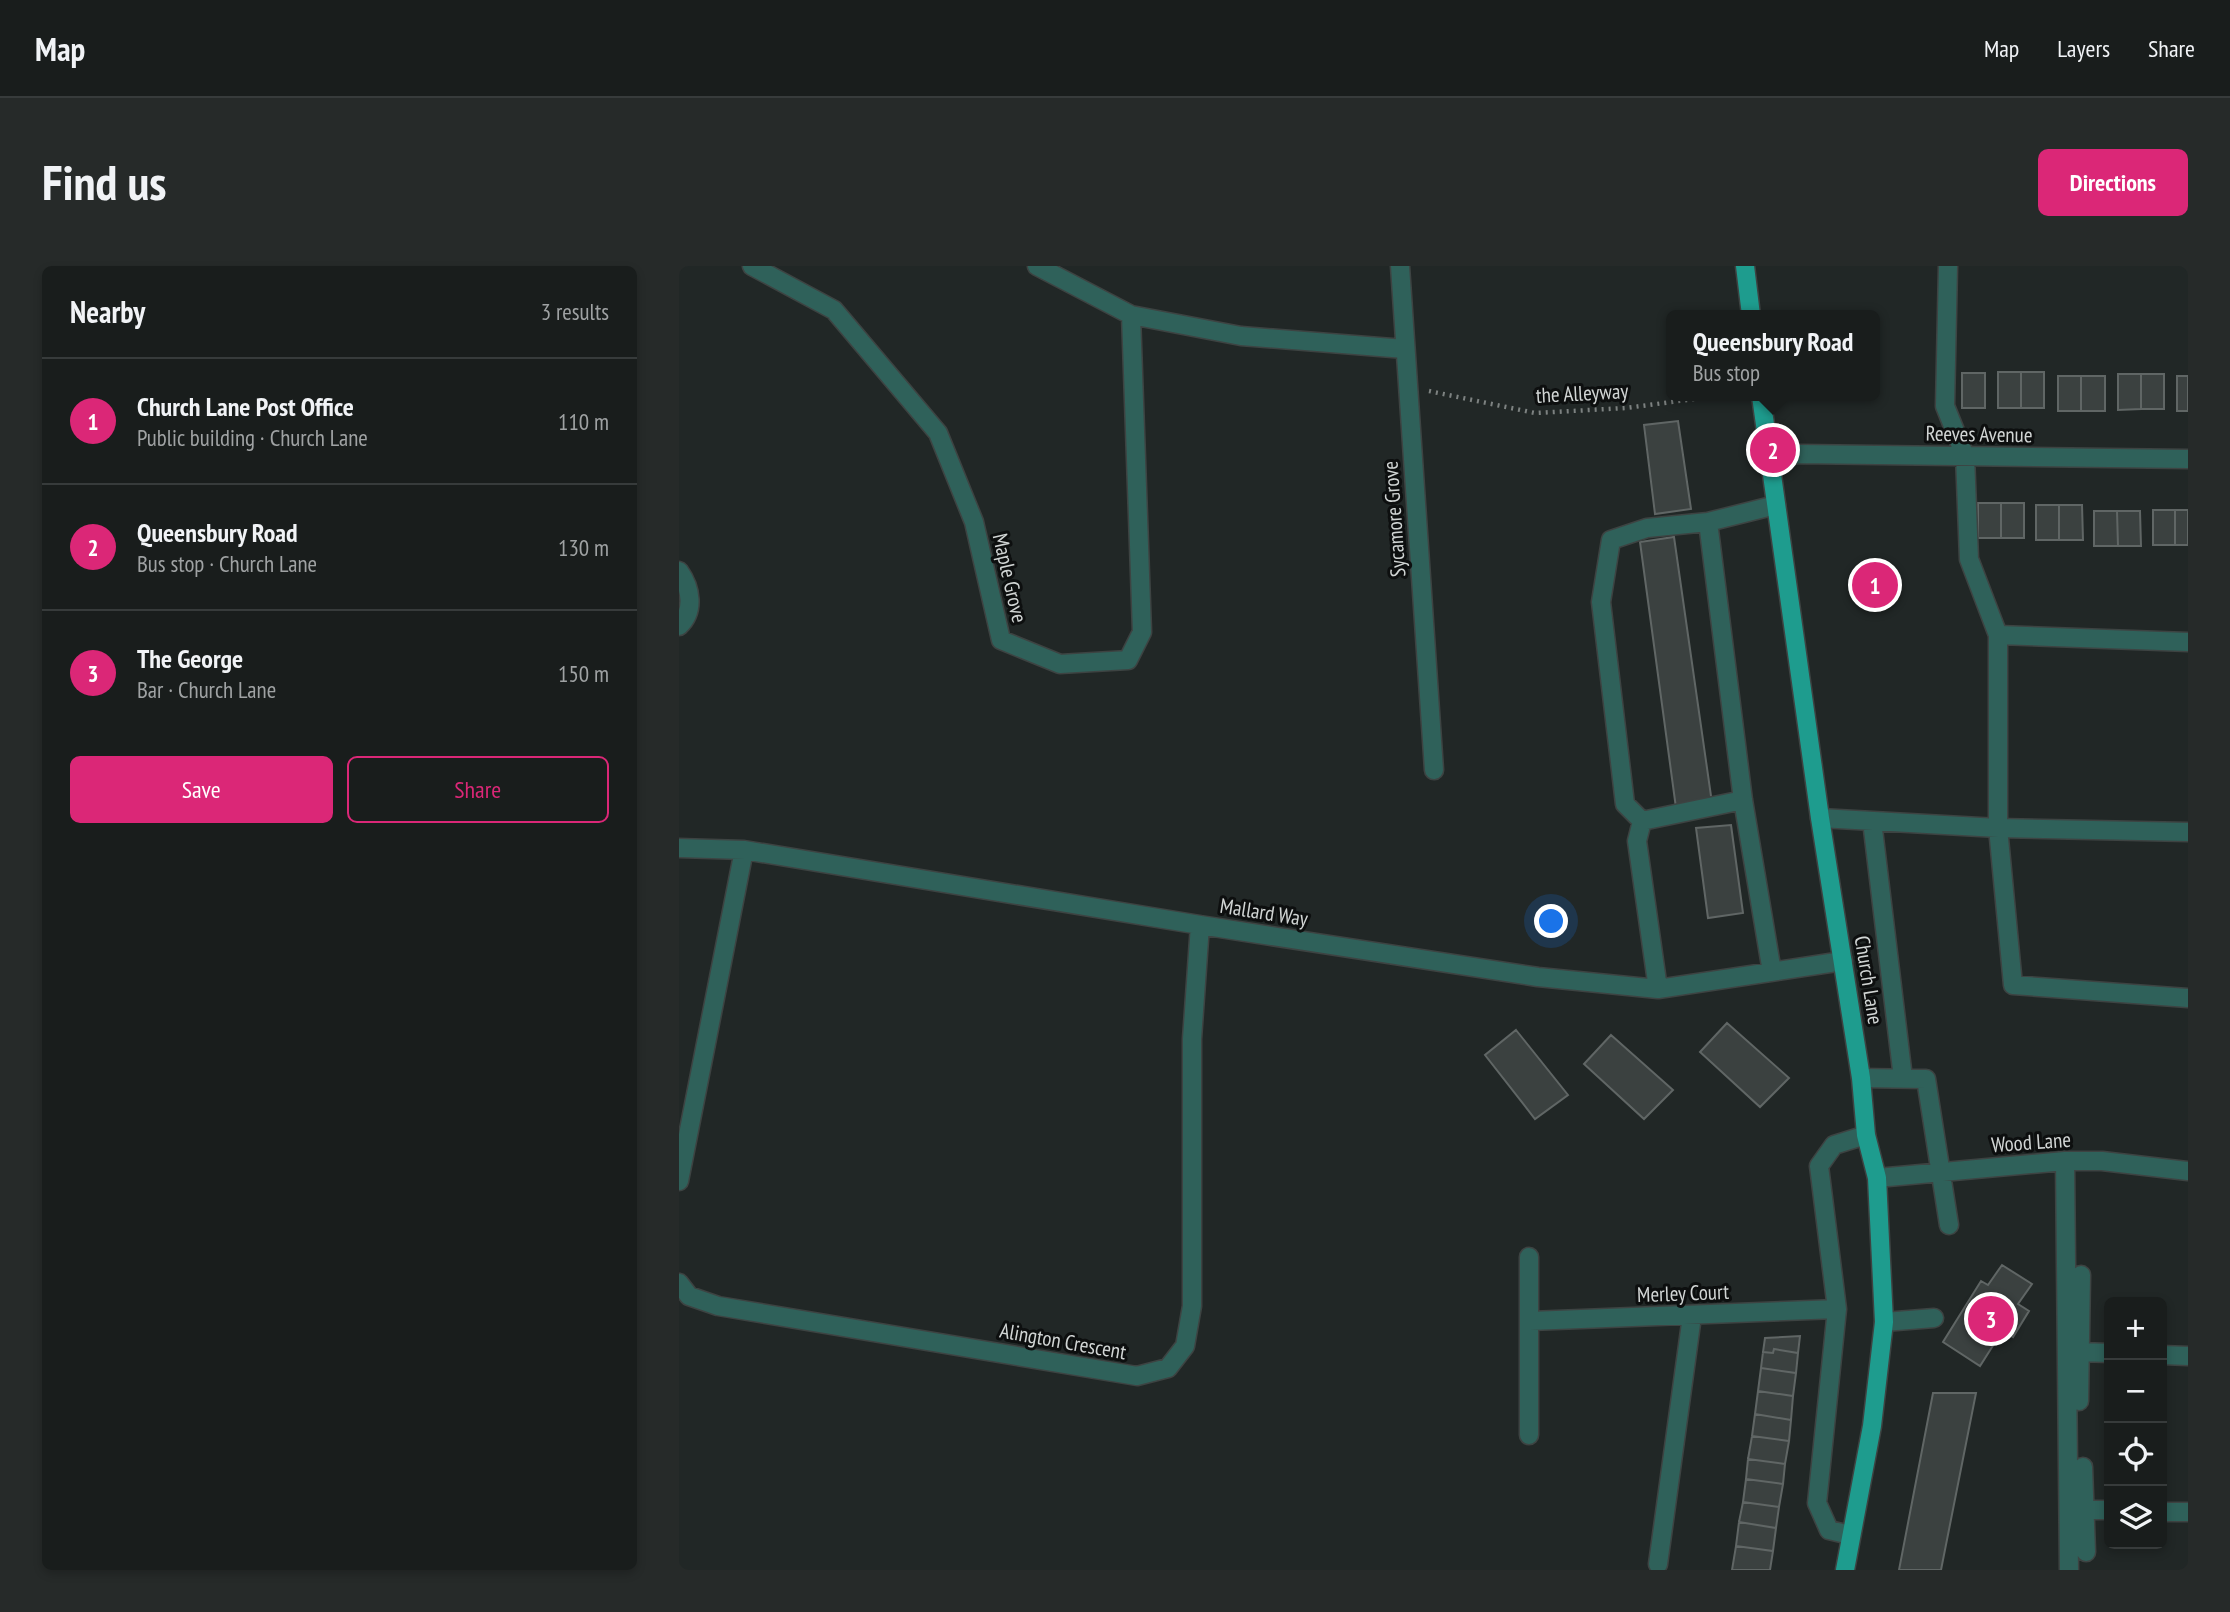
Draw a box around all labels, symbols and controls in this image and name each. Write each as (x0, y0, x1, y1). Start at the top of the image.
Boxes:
text: Map (35, 27, 85, 70)
text: Map (1984, 33, 2019, 64)
text: Layers (2057, 33, 2110, 64)
text: Share (2148, 33, 2195, 64)
button: Directions (2038, 149, 2188, 216)
text: Find us (42, 150, 166, 214)
text: Nearby (70, 292, 145, 331)
text: 3 results (541, 297, 609, 326)
popup (1666, 310, 1880, 401)
text: Queensbury Road (1693, 325, 1853, 358)
text: Bus stop (1693, 358, 1760, 387)
street label: the Alleyway (1535, 377, 1629, 409)
text: Church Lane Post Office (137, 390, 354, 423)
text: 1 (88, 407, 99, 436)
text: 110 m (558, 407, 609, 436)
street label: Reeves Avenue (1925, 420, 2033, 448)
text: Public building · Church Lane (137, 423, 368, 452)
pin: 2 (1750, 424, 1796, 476)
street label: Sycamore Grove (1376, 460, 1412, 578)
text: Queensbury Road (137, 516, 298, 549)
street label: Maple Grove (987, 531, 1033, 625)
text: 2 (88, 533, 99, 562)
text: 130 m (558, 533, 609, 562)
text: Bus stop · Church Lane (137, 549, 317, 578)
pin: 1 (1852, 559, 1898, 611)
text: The George (137, 642, 243, 675)
text: 3 (88, 659, 99, 688)
text: 150 m (558, 659, 609, 688)
text: Bar · Church Lane (137, 675, 276, 704)
button: Save (70, 756, 333, 823)
button: Share (347, 756, 609, 823)
street label: Mallard Way (1218, 892, 1310, 932)
your location (1534, 904, 1568, 938)
street label: Church Lane (1849, 934, 1889, 1026)
street label: Wood Lane (1990, 1126, 2072, 1158)
street label: Merley Court (1637, 1278, 1730, 1308)
pin: 3 (1968, 1293, 2014, 1345)
map controls (2104, 1297, 2167, 1549)
button: + (2104, 1297, 2167, 1360)
street label: Alington Crescent (998, 1317, 1128, 1365)
button: − (2104, 1360, 2167, 1423)
button: locate (2104, 1423, 2167, 1486)
button: layers (2104, 1486, 2167, 1549)

